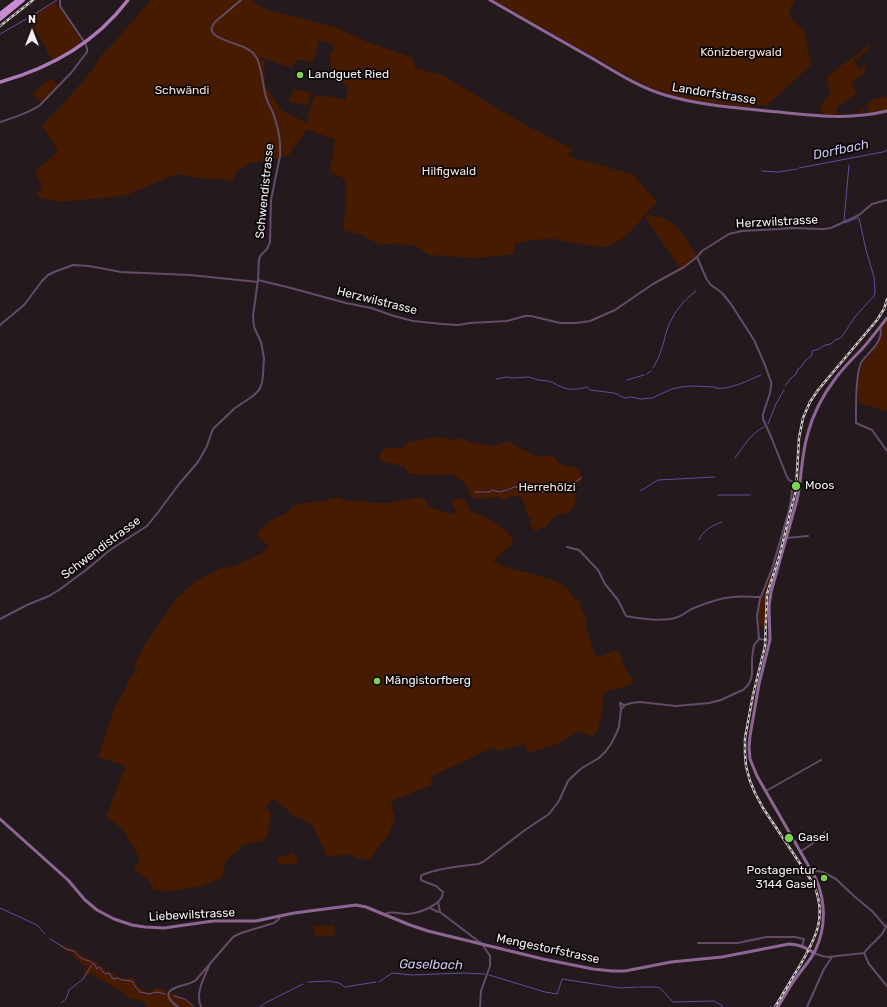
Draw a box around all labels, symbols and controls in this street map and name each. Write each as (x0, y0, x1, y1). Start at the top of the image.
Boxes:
north arrow (12, 12, 52, 52)
text: N (28, 13, 36, 26)
park label: Könizbergwald (700, 46, 782, 60)
place label: Landguet Ried (308, 68, 389, 82)
marker: Landguet Ried (295, 70, 305, 80)
street label: Landorfstrasse (671, 80, 757, 108)
park label: Schwändi (155, 84, 209, 98)
water label: Dorfbach (812, 136, 870, 164)
street label: Schwendistrasse (253, 143, 277, 239)
park label: Hilfigwald (422, 165, 476, 179)
street label: Herzwilstrasse (736, 213, 818, 231)
street label: Herzwilstrasse (335, 284, 419, 318)
place label: Moos (805, 479, 834, 493)
marker: Moos (790, 480, 802, 492)
park label: Herrehölzi (518, 481, 576, 495)
street label: Schwendistrasse (58, 513, 144, 583)
place label: Mängistorfberg (385, 674, 471, 688)
marker: Mängistorfberg (372, 676, 382, 686)
place label: Gasel (798, 831, 829, 845)
marker: Gasel (783, 832, 795, 844)
place label: Postagentur 3144 Gasel (747, 864, 816, 892)
marker: Postagentur 3144 Gasel (819, 873, 829, 883)
street label: Liebewilstrasse (148, 906, 236, 924)
street label: Mengestorfstrasse (495, 931, 601, 967)
water label: Gaselbach (399, 957, 463, 973)

